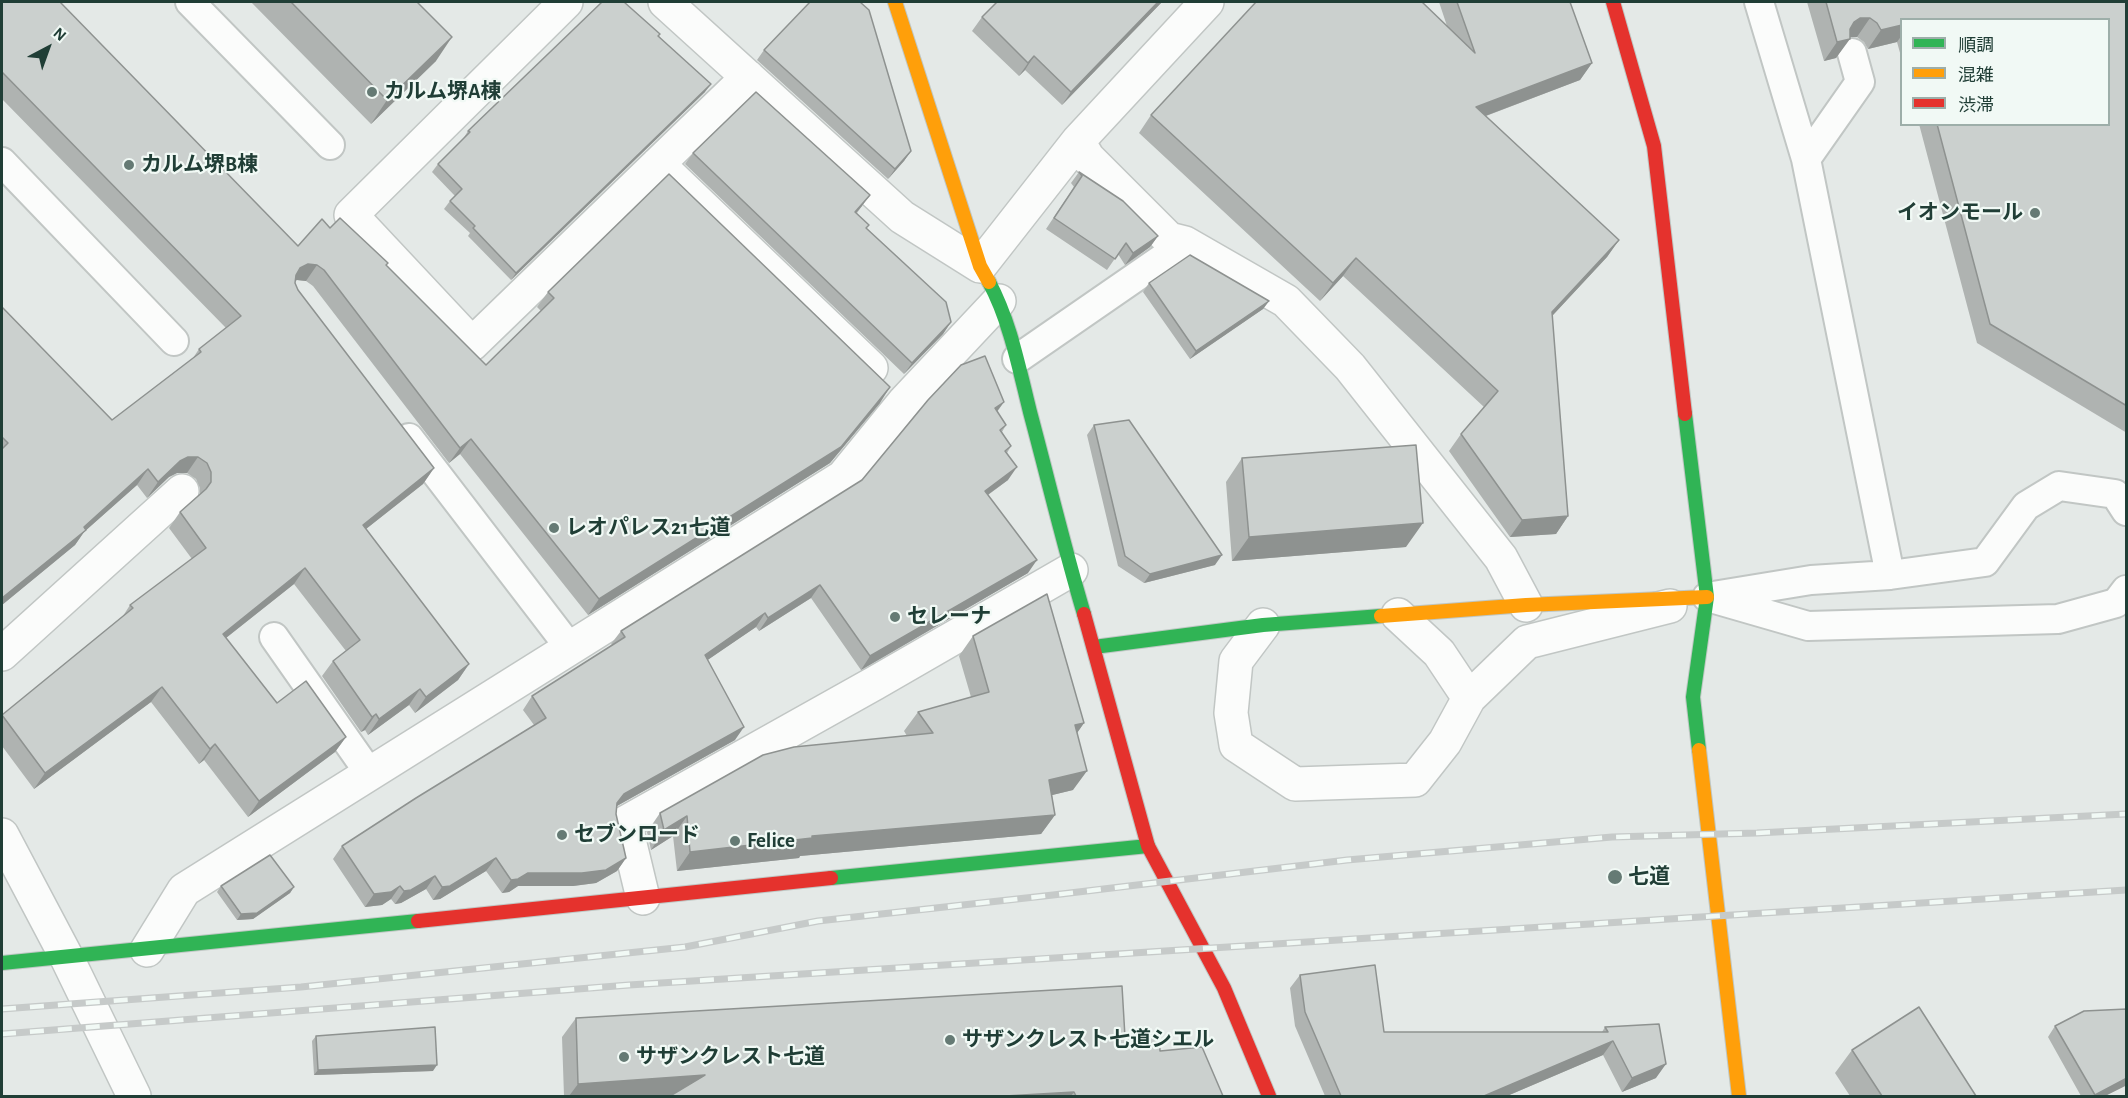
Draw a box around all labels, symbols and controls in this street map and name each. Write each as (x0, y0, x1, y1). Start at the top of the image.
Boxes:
north arrow (18, 18, 78, 78)
legend (1900, 18, 2110, 126)
text: N (50, 25, 69, 44)
text: 順調 (1958, 37, 1994, 55)
text: 混雑 (1958, 67, 1994, 85)
place label: カルム堺A棟 (384, 79, 502, 105)
marker: カルム堺A棟 (365, 85, 379, 99)
text: 渋滞 (1958, 97, 1994, 115)
place label: カルム堺B棟 (141, 152, 258, 178)
marker: カルム堺B棟 (122, 158, 136, 172)
place label: イオンモール (1897, 200, 2023, 226)
marker: イオンモール (2028, 206, 2042, 220)
place label: レオパレス21七道 (566, 515, 730, 541)
marker: レオパレス21七道 (547, 521, 561, 535)
place label: セレーナ (907, 604, 991, 630)
marker: セレーナ (888, 610, 902, 624)
place label: セブンロード (574, 822, 700, 848)
marker: セブンロード (555, 828, 569, 842)
place label: Felice (747, 828, 795, 854)
marker: Felice (728, 834, 742, 848)
place label: 七道 (1628, 864, 1670, 890)
marker: 七道 (1606, 868, 1624, 886)
place label: サザンクレスト七道シエル (962, 1027, 1214, 1053)
marker: サザンクレスト七道シエル (943, 1033, 957, 1047)
place label: サザンクレスト七道 (636, 1044, 825, 1070)
marker: サザンクレスト七道 (617, 1050, 631, 1064)

